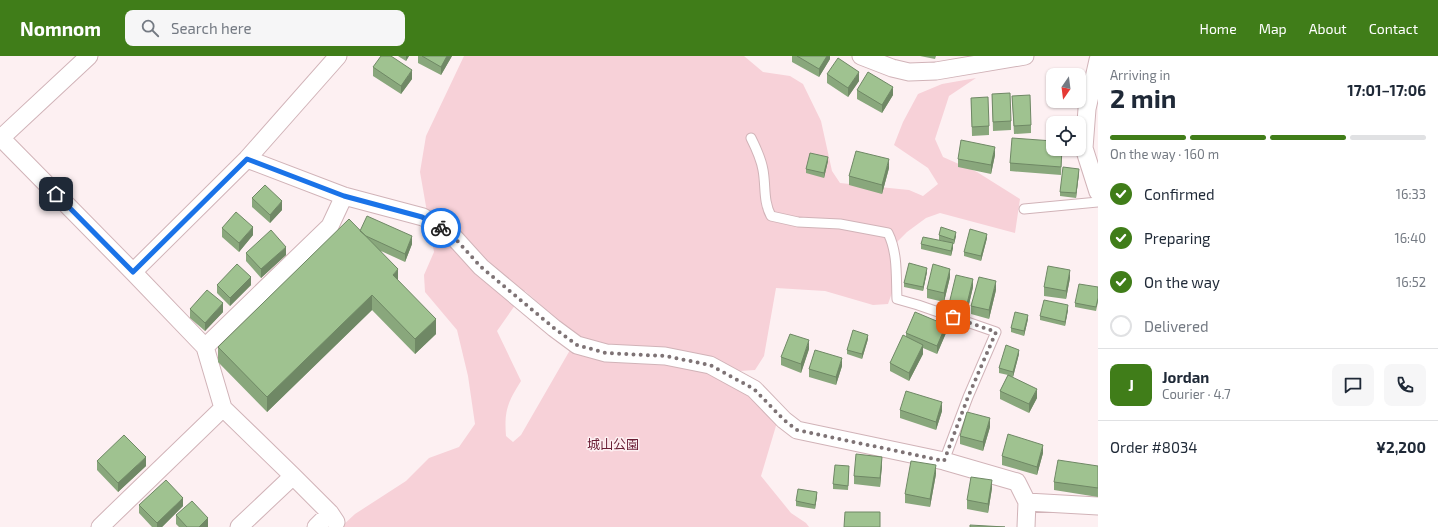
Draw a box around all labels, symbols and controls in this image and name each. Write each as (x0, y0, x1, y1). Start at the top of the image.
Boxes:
search box (125, 10, 405, 46)
text: Nomnom (20, 17, 101, 40)
icon: search (139, 17, 161, 39)
text: Search here (171, 19, 252, 37)
text: Home (1200, 20, 1237, 37)
text: Map (1259, 20, 1287, 37)
text: About (1309, 20, 1347, 37)
text: Contact (1369, 20, 1418, 37)
text: Arriving in (1110, 67, 1170, 83)
north arrow (1046, 68, 1086, 108)
map controls (1046, 68, 1086, 156)
text: 17:01–17:06 (1347, 81, 1426, 99)
text: 2 min (1110, 82, 1176, 113)
button: locate (1046, 116, 1086, 156)
text: On the way · 160 m (1110, 146, 1219, 162)
pin (39, 177, 73, 211)
icon: home (45, 183, 67, 205)
icon: check (1110, 183, 1132, 205)
text: Confirmed (1144, 185, 1215, 203)
text: 16:33 (1396, 186, 1426, 202)
courier (421, 208, 461, 248)
icon: bike (430, 217, 452, 239)
icon: check (1110, 227, 1132, 249)
text: Preparing (1144, 229, 1210, 247)
text: 16:40 (1394, 230, 1426, 246)
icon: check (1110, 271, 1132, 293)
text: On the way (1144, 273, 1220, 291)
text: 16:52 (1396, 274, 1426, 290)
pin (936, 300, 970, 334)
icon: bag (942, 306, 964, 328)
text: Delivered (1144, 317, 1209, 335)
button: chat (1332, 364, 1374, 406)
button: phone (1384, 364, 1426, 406)
text: Jordan (1162, 368, 1209, 386)
text: J (1128, 376, 1134, 394)
text: Courier · 4.7 (1162, 386, 1231, 402)
park label: 城山公園 (587, 436, 639, 452)
text: Order #8034 (1110, 438, 1198, 456)
text: ¥2,200 (1376, 438, 1426, 456)

